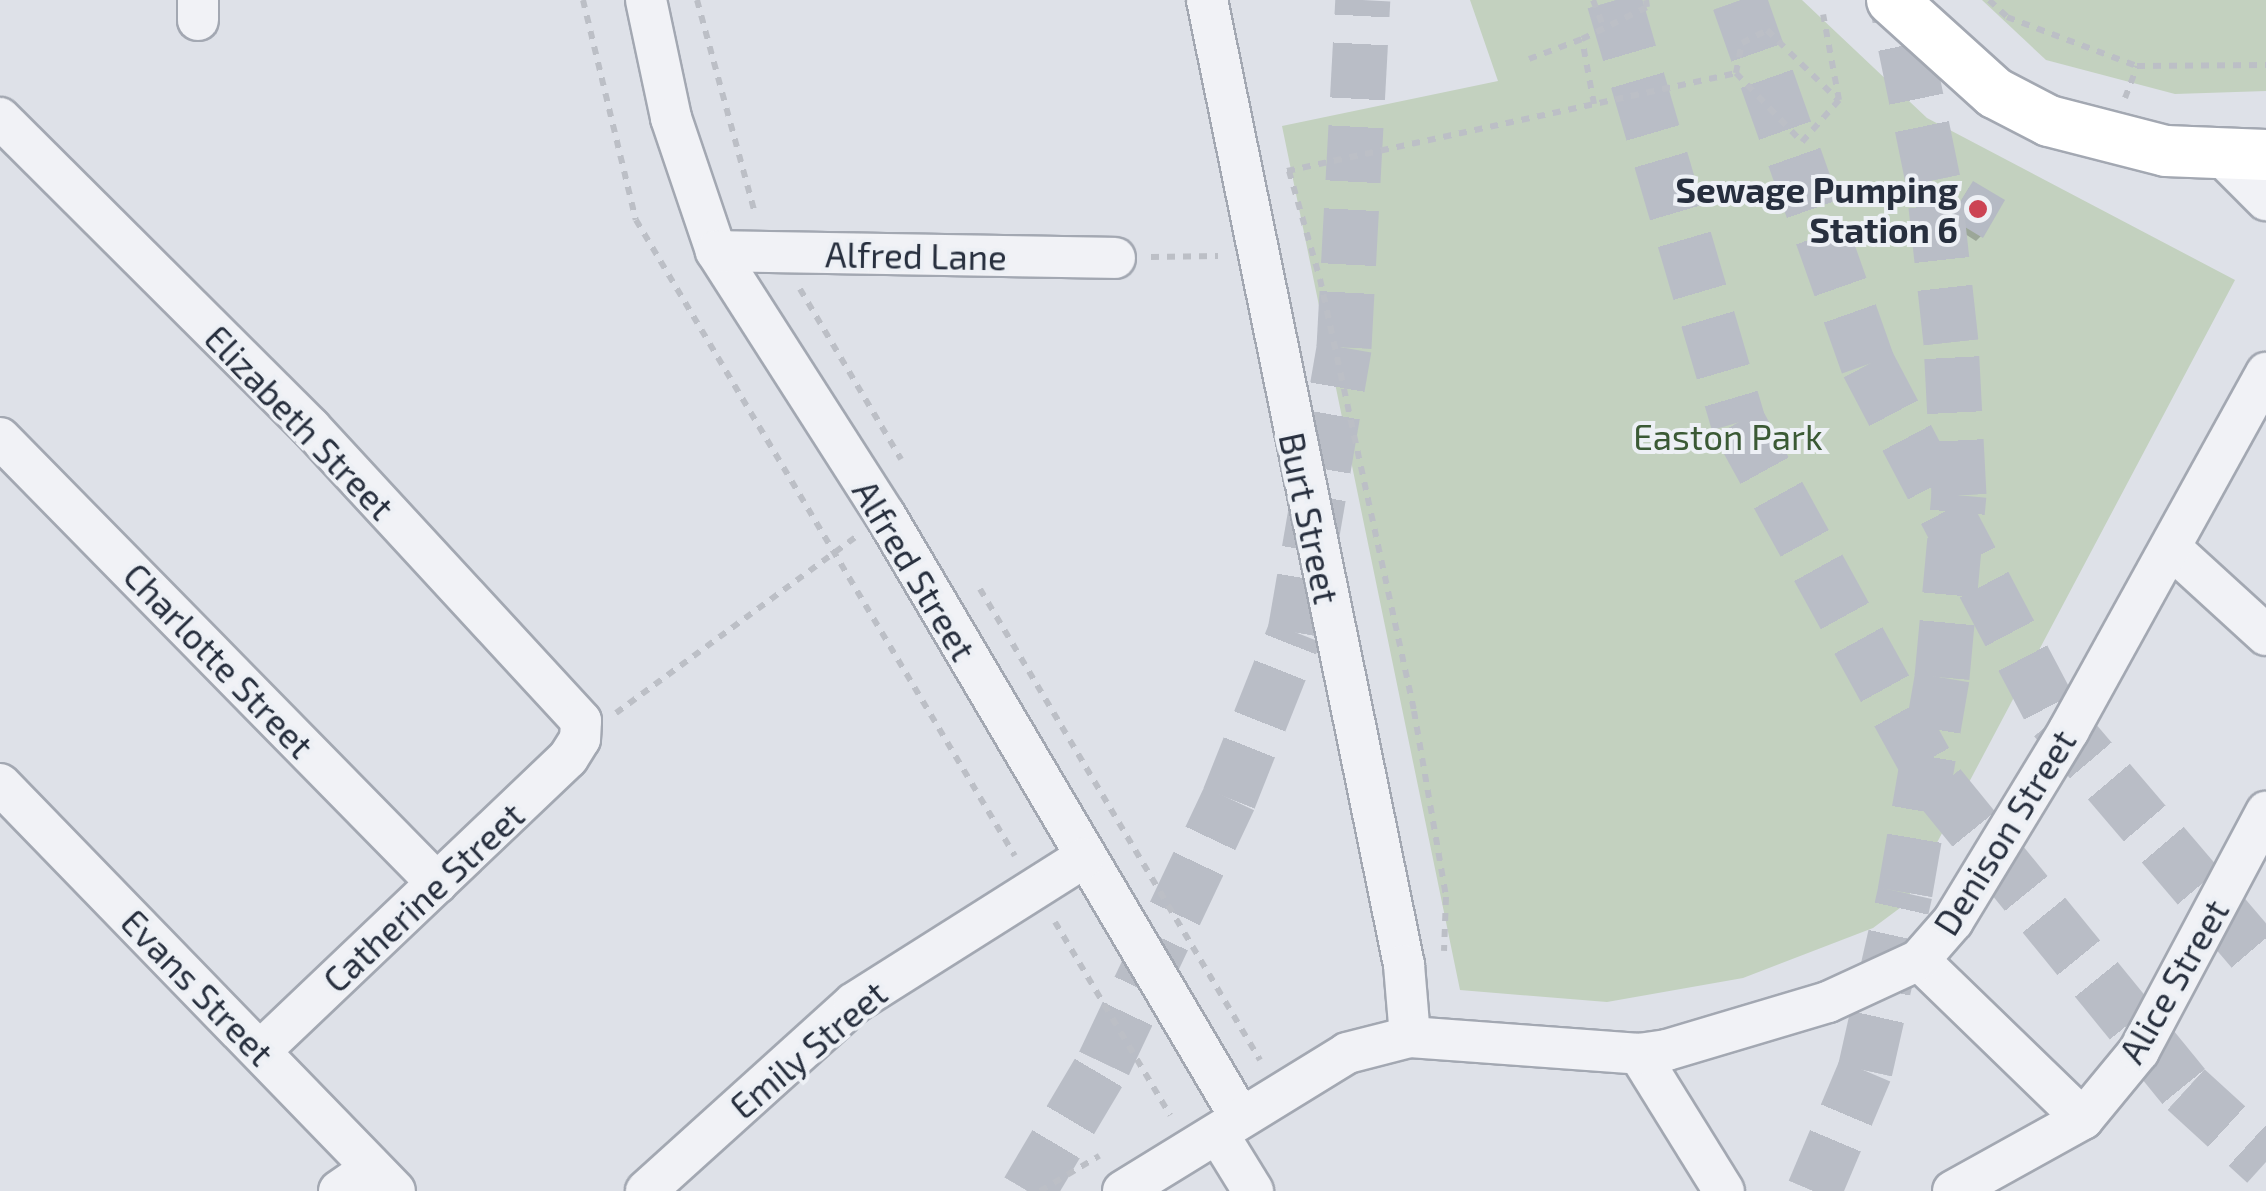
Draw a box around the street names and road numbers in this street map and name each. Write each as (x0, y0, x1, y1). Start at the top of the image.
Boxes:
street label: Alfred Lane (825, 232, 1007, 278)
street label: Elizabeth Street (197, 316, 403, 528)
street label: Burt Street (1271, 428, 1349, 608)
street label: Alfred Street (845, 472, 985, 668)
street label: Charlotte Street (116, 554, 322, 766)
street label: Denison Street (1924, 722, 2084, 942)
street label: Catherine Street (314, 793, 532, 1001)
street label: Alice Street (2109, 892, 2237, 1070)
street label: Evans Street (113, 900, 283, 1074)
street label: Emily Street (721, 971, 895, 1127)

